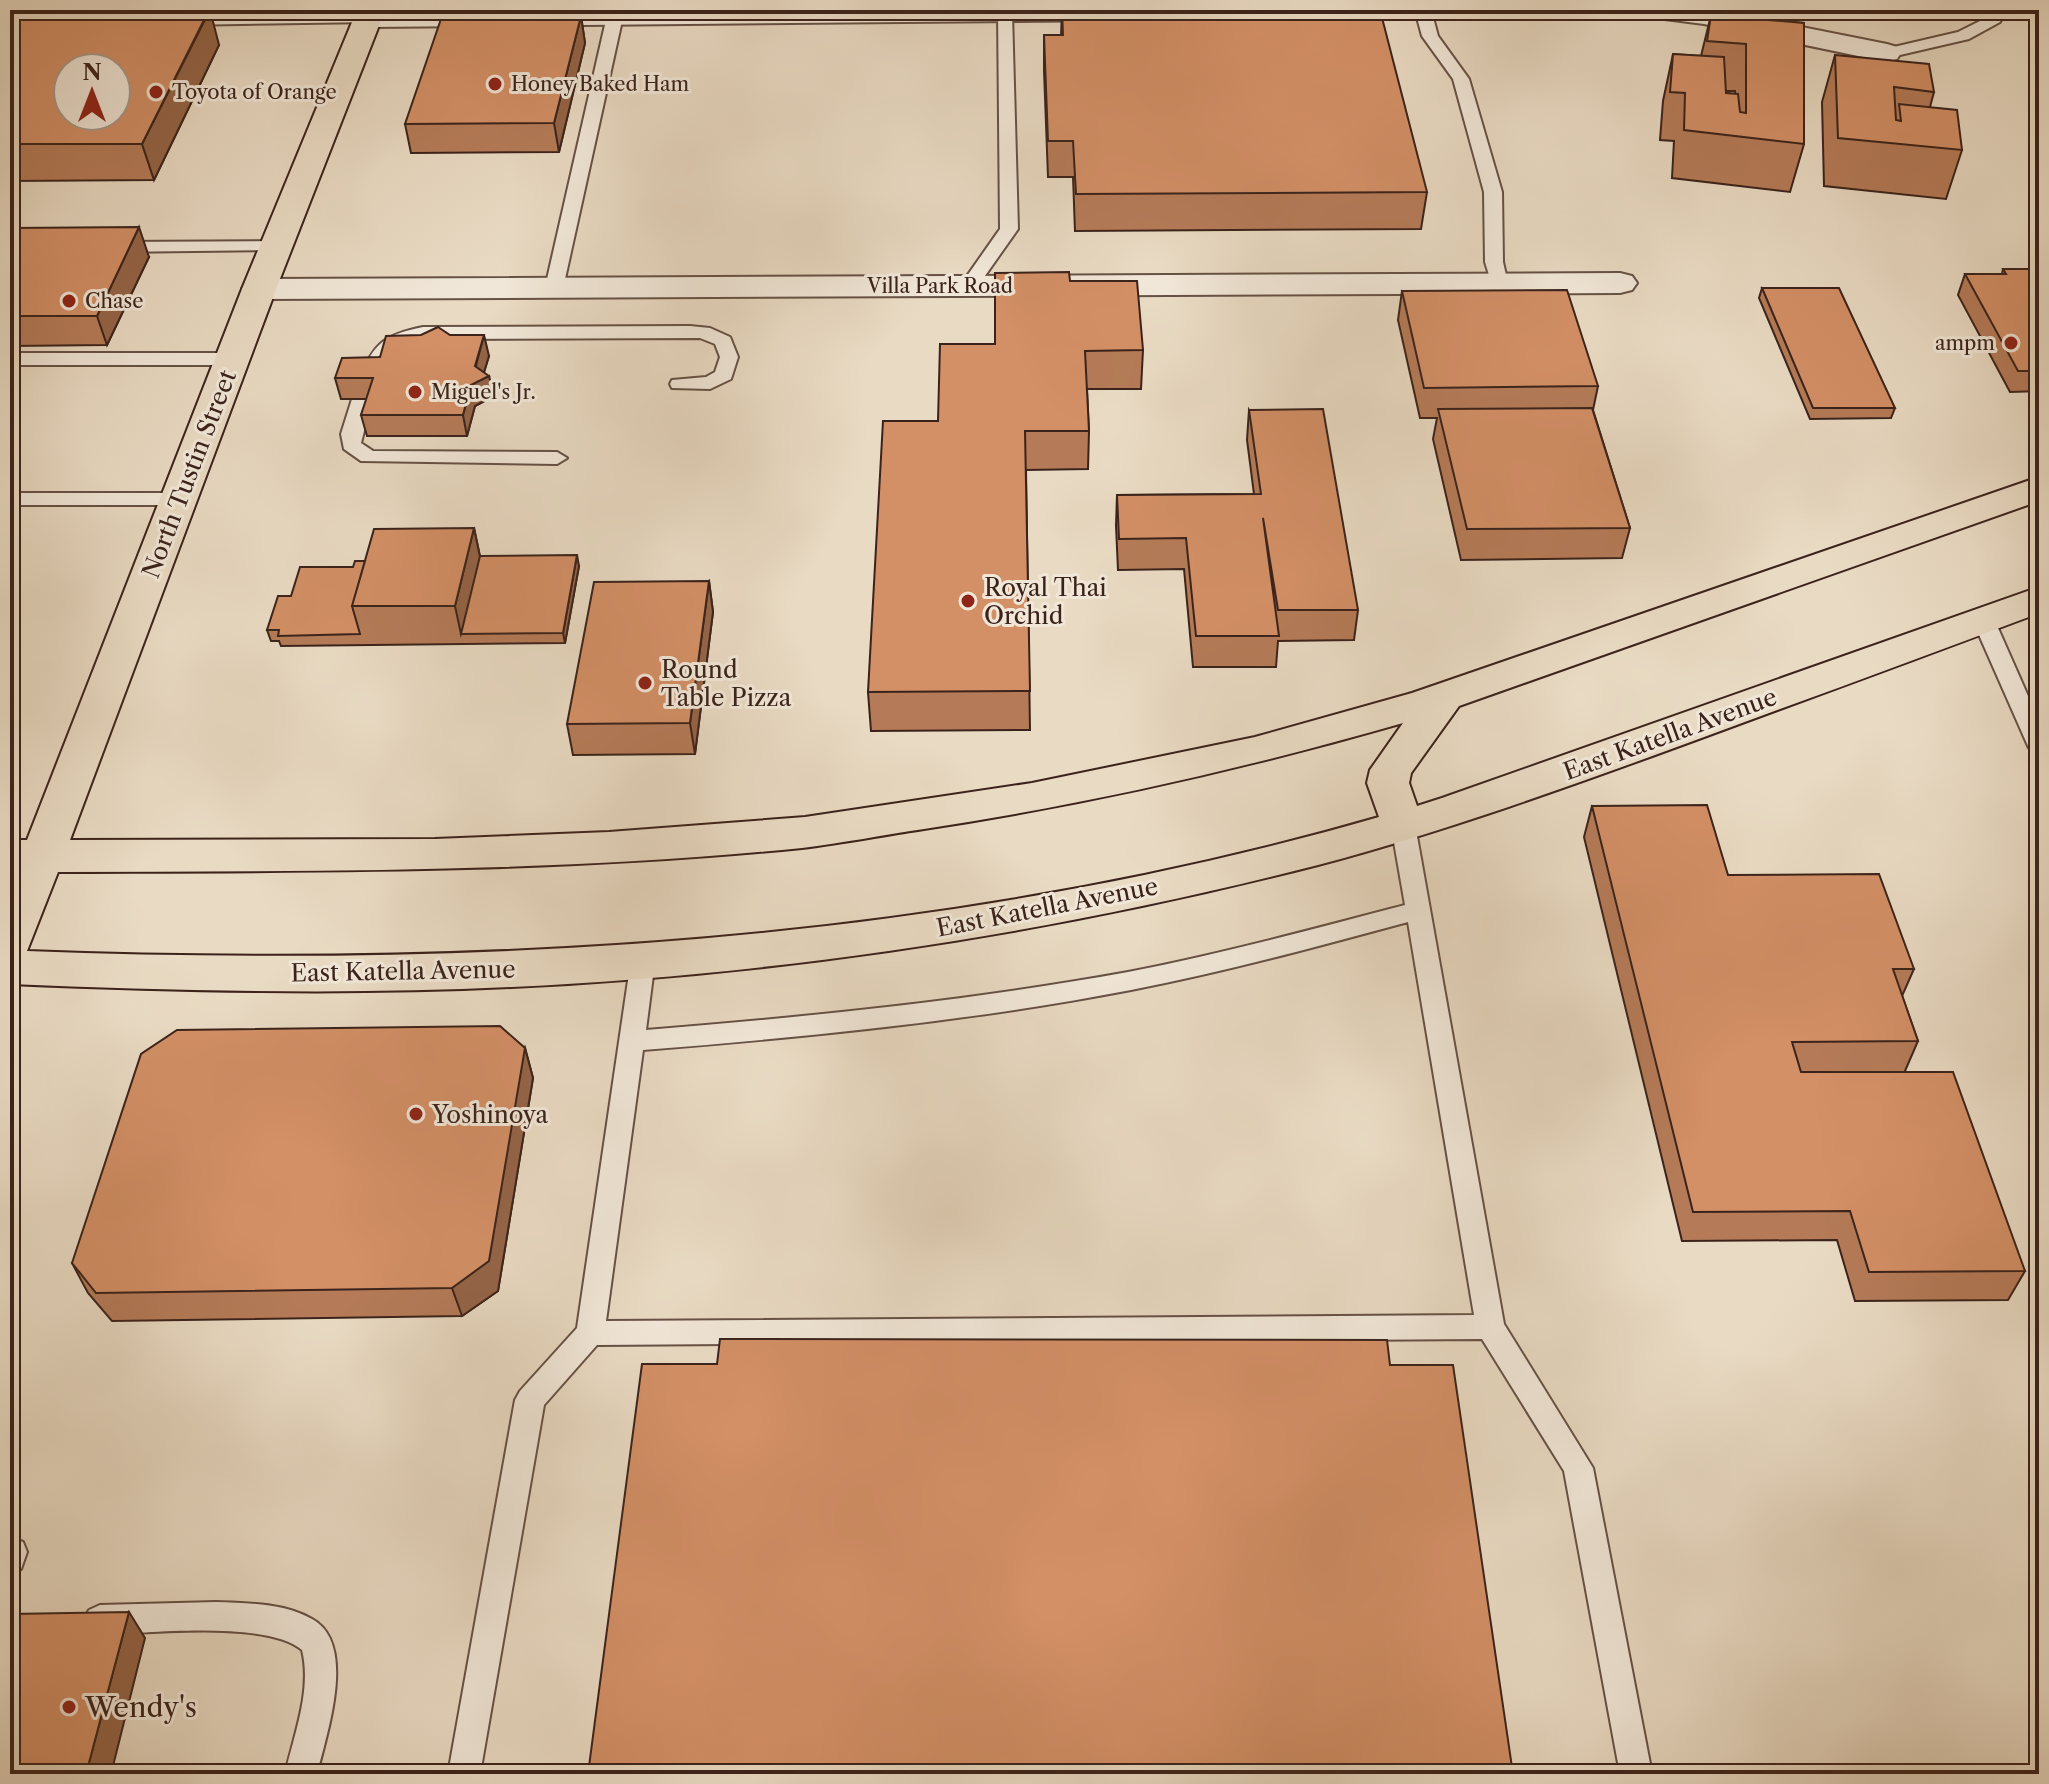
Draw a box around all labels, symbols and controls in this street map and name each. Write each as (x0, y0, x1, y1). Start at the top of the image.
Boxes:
north arrow (52, 52, 132, 132)
text: N (82, 59, 102, 86)
place label: Honey Baked Ham (511, 72, 690, 96)
marker: Honey Baked Ham (486, 75, 504, 93)
place label: Toyota of Orange (172, 80, 337, 104)
marker: Toyota of Orange (147, 83, 165, 101)
street label: Villa Park Road (866, 274, 1013, 298)
place label: Chase (85, 289, 143, 313)
marker: Chase (60, 292, 78, 310)
place label: ampm (1935, 331, 1995, 355)
marker: ampm (2002, 334, 2020, 352)
street label: North Tustin Street (136, 365, 242, 582)
place label: Miguel's Jr. (431, 380, 536, 404)
marker: Miguel's Jr. (406, 383, 424, 401)
place label: Royal Thai Orchid (984, 573, 1107, 630)
marker: Royal Thai Orchid (959, 592, 977, 610)
place label: Round Table Pizza (661, 655, 792, 712)
marker: Round Table Pizza (636, 674, 654, 692)
street label: East Katella Avenue (1559, 682, 1781, 786)
street label: East Katella Avenue (934, 871, 1160, 943)
street label: East Katella Avenue (290, 955, 516, 987)
place label: Yoshinoya (431, 1100, 549, 1129)
marker: Yoshinoya (407, 1105, 425, 1123)
place label: Wendy's (84, 1690, 197, 1724)
marker: Wendy's (60, 1698, 78, 1716)

